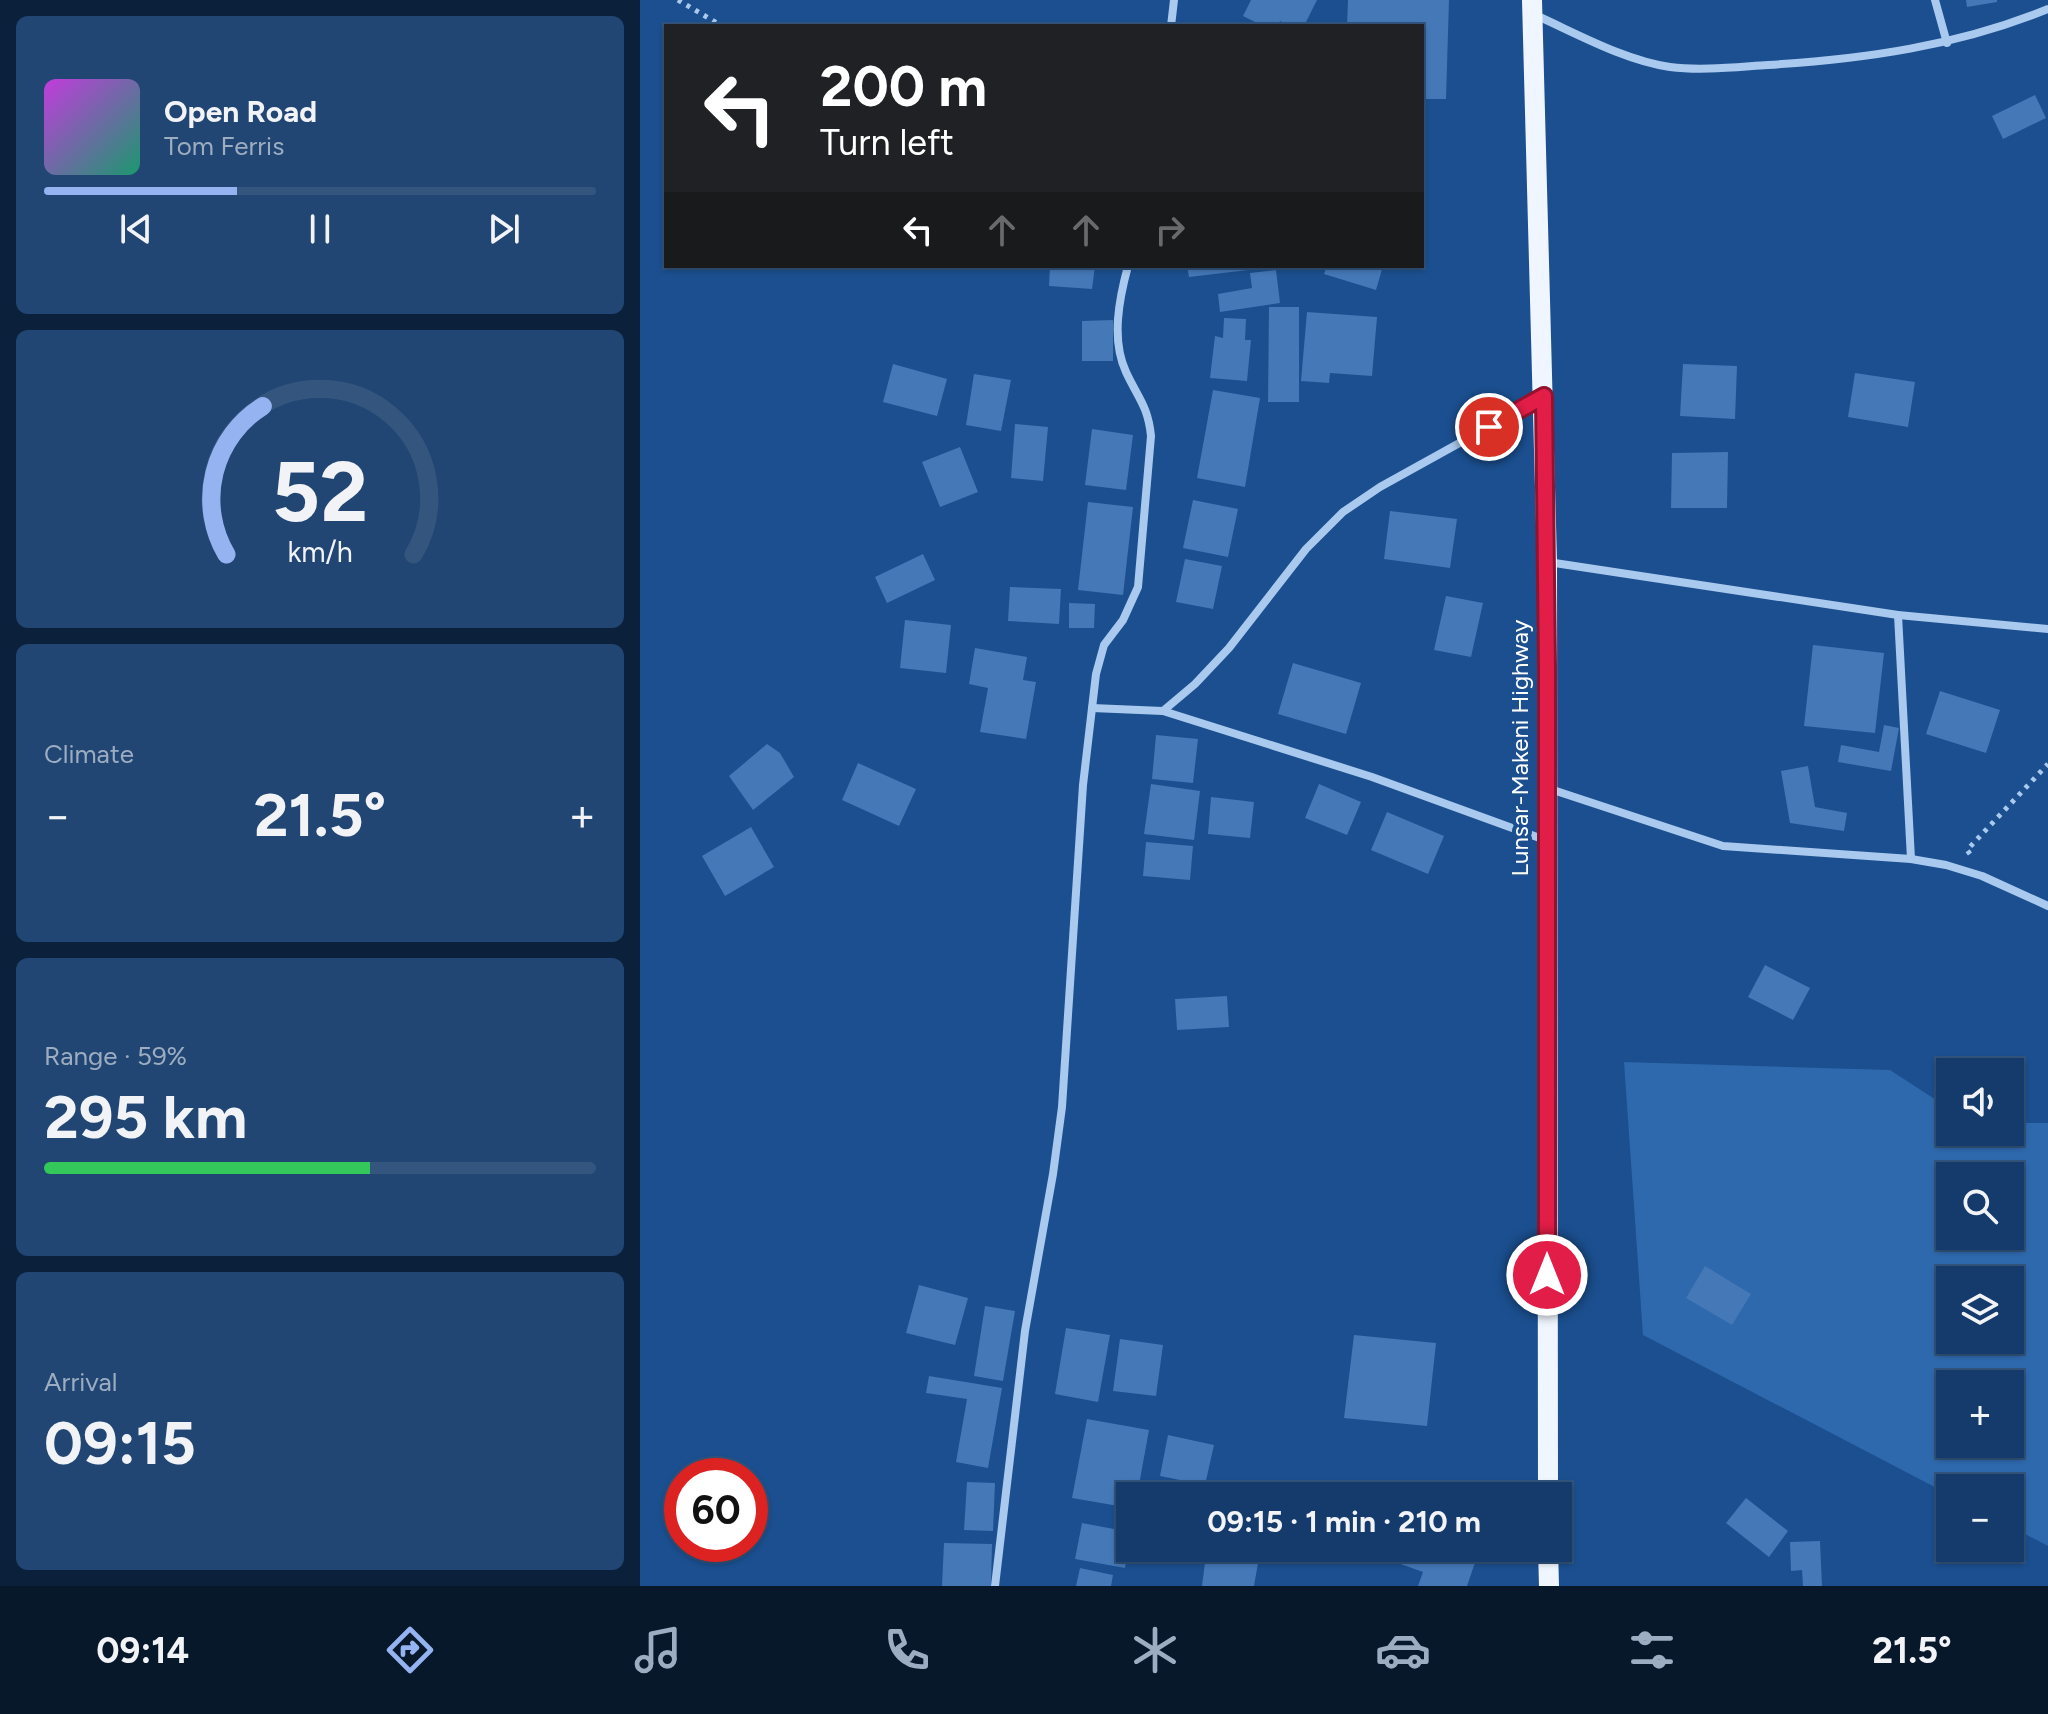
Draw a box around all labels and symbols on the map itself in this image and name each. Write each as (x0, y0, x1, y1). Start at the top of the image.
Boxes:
pin (1455, 393, 1523, 461)
street label: Lunsar-Makeni Highway (1505, 619, 1534, 876)
position arrow (1505, 1233, 1589, 1317)
speed limit sign: 60 (664, 1458, 768, 1562)

